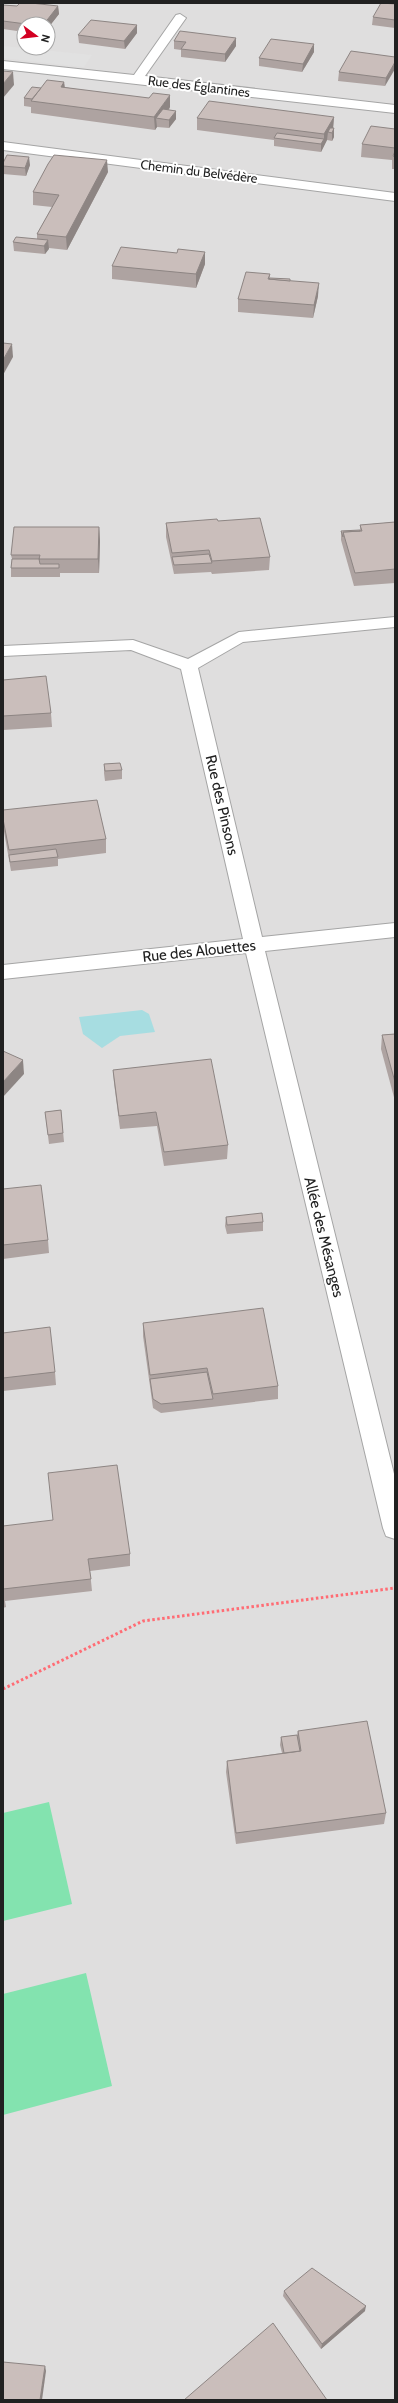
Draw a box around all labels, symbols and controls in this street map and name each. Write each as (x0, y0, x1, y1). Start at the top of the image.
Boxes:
north arrow (16, 16, 56, 56)
text: N (38, 33, 53, 44)
street label: Rue des Églantines (147, 71, 252, 100)
street label: Chemin du Belvédère (140, 156, 259, 186)
street label: Rue des Pinsons (202, 753, 242, 857)
street label: Rue des Alouettes (142, 936, 256, 966)
street label: Allée des Mésanges (300, 1175, 348, 1299)

